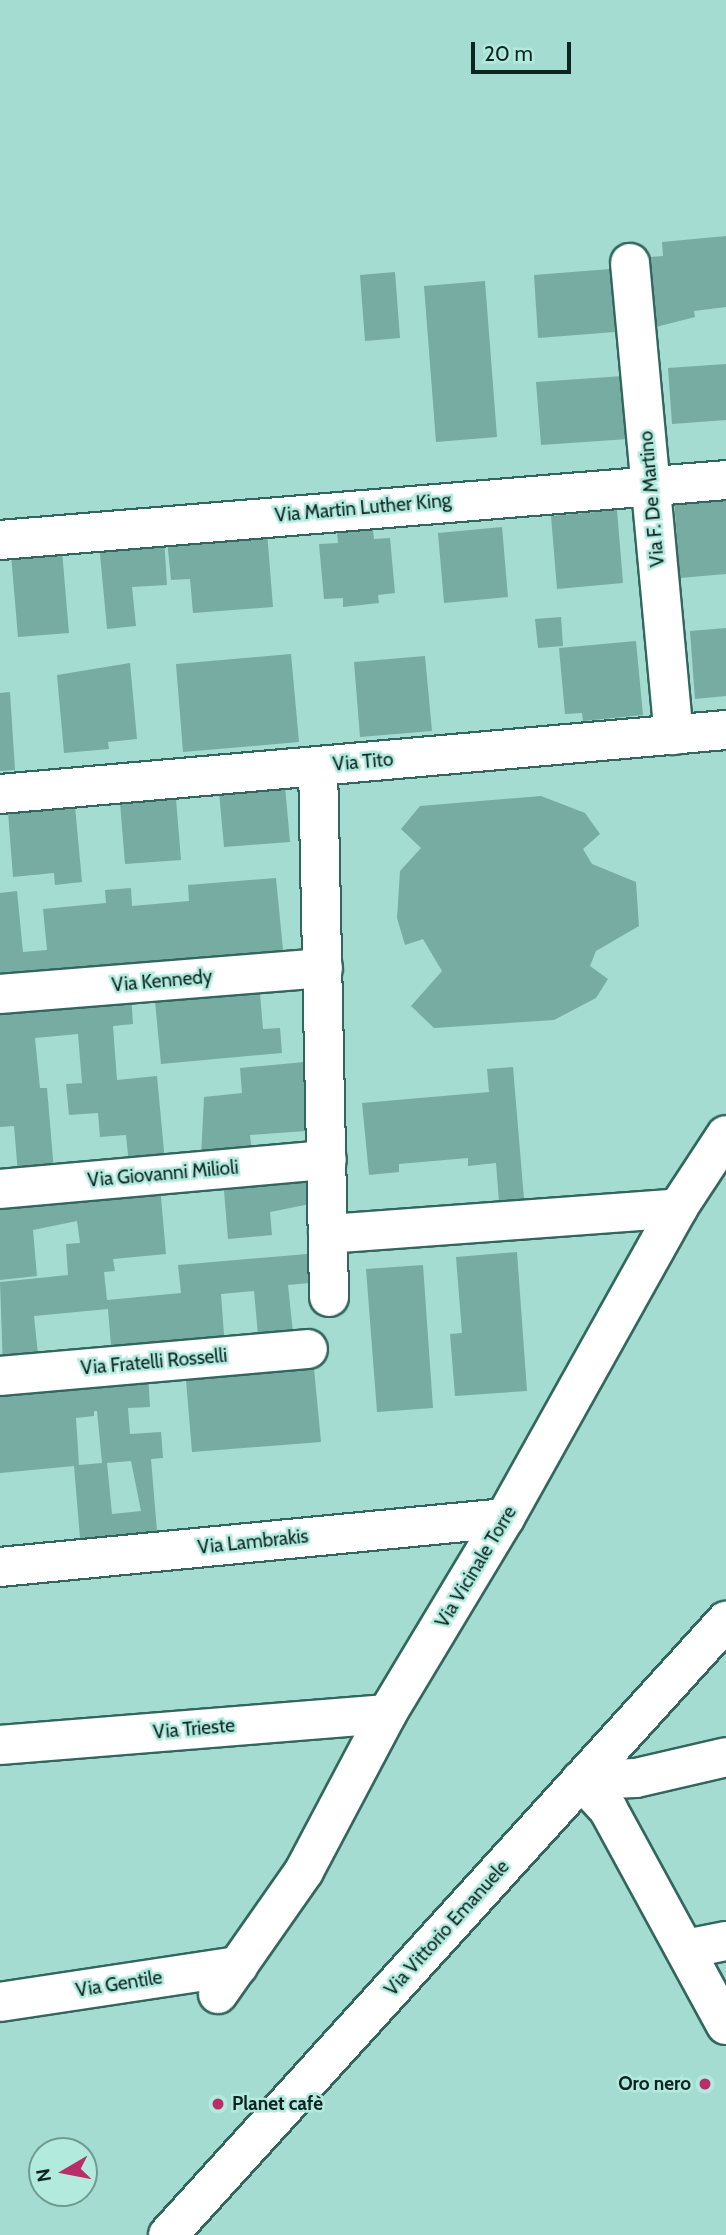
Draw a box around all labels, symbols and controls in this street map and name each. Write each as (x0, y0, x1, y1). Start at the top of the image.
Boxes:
scale bar (474, 28, 574, 72)
text: 20 m (484, 41, 533, 66)
street label: Via F. De Martino (635, 430, 669, 568)
street label: Via Martin Luther King (274, 489, 452, 527)
street label: Via Tito (332, 748, 394, 776)
street label: Via Kennedy (111, 965, 213, 997)
street label: Via Giovanni Milioli (87, 1156, 239, 1192)
street label: Via Fratelli Rosselli (80, 1344, 228, 1380)
street label: Via Vicinale Torre (431, 1502, 521, 1632)
street label: Via Lambrakis (197, 1525, 309, 1559)
street label: Via Trieste (152, 1714, 236, 1744)
street label: Via Vittorio Emanuele (380, 1855, 514, 2001)
street label: Via Gentile (74, 1966, 164, 2002)
place label: Oro nero (618, 2073, 691, 2095)
marker: Oro nero (697, 2076, 713, 2092)
place label: Planet cafè (232, 2093, 323, 2115)
marker: Planet cafè (210, 2096, 226, 2112)
north arrow (28, 2137, 98, 2207)
text: N (31, 2167, 56, 2184)

